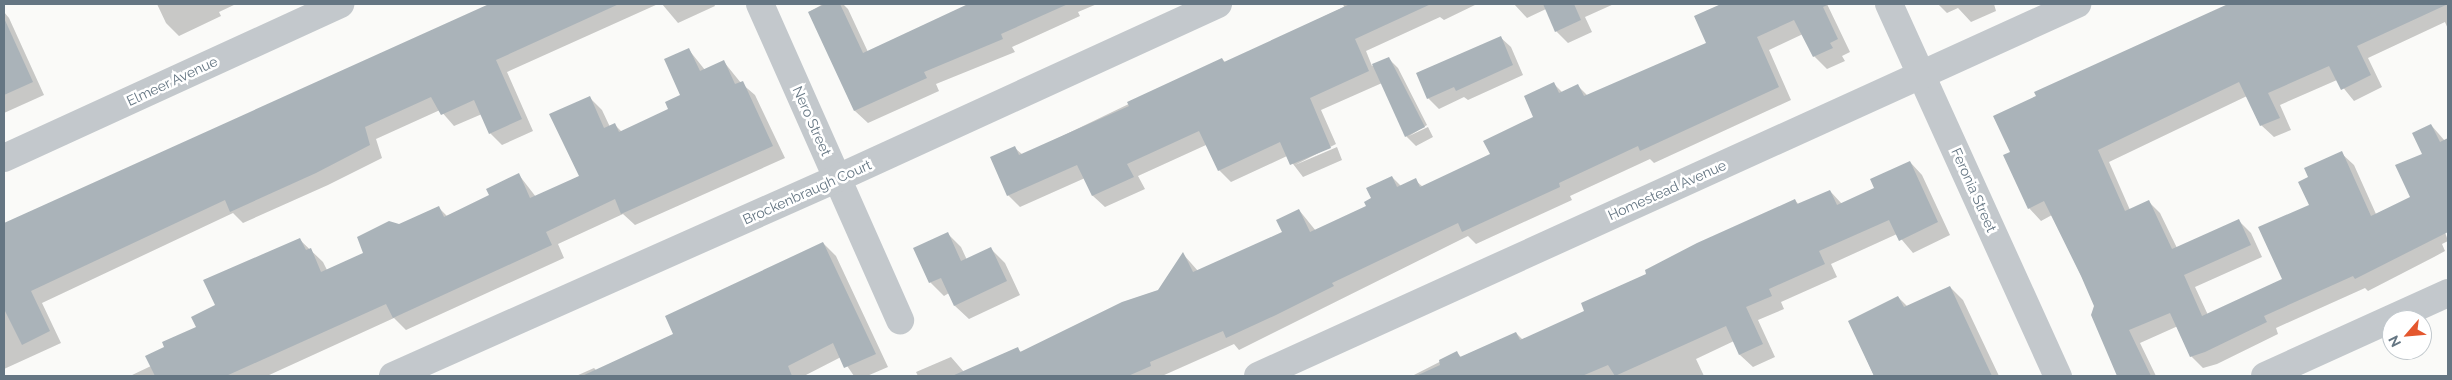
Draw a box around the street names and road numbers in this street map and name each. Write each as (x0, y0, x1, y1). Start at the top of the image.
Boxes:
street label: Elmeer Avenue (123, 52, 221, 110)
street label: Nero Street (789, 84, 835, 158)
street label: Feronia Street (1948, 145, 2000, 235)
street label: Brockenbraugh Court (740, 156, 874, 228)
street label: Homestead Avenue (1605, 156, 1729, 224)

